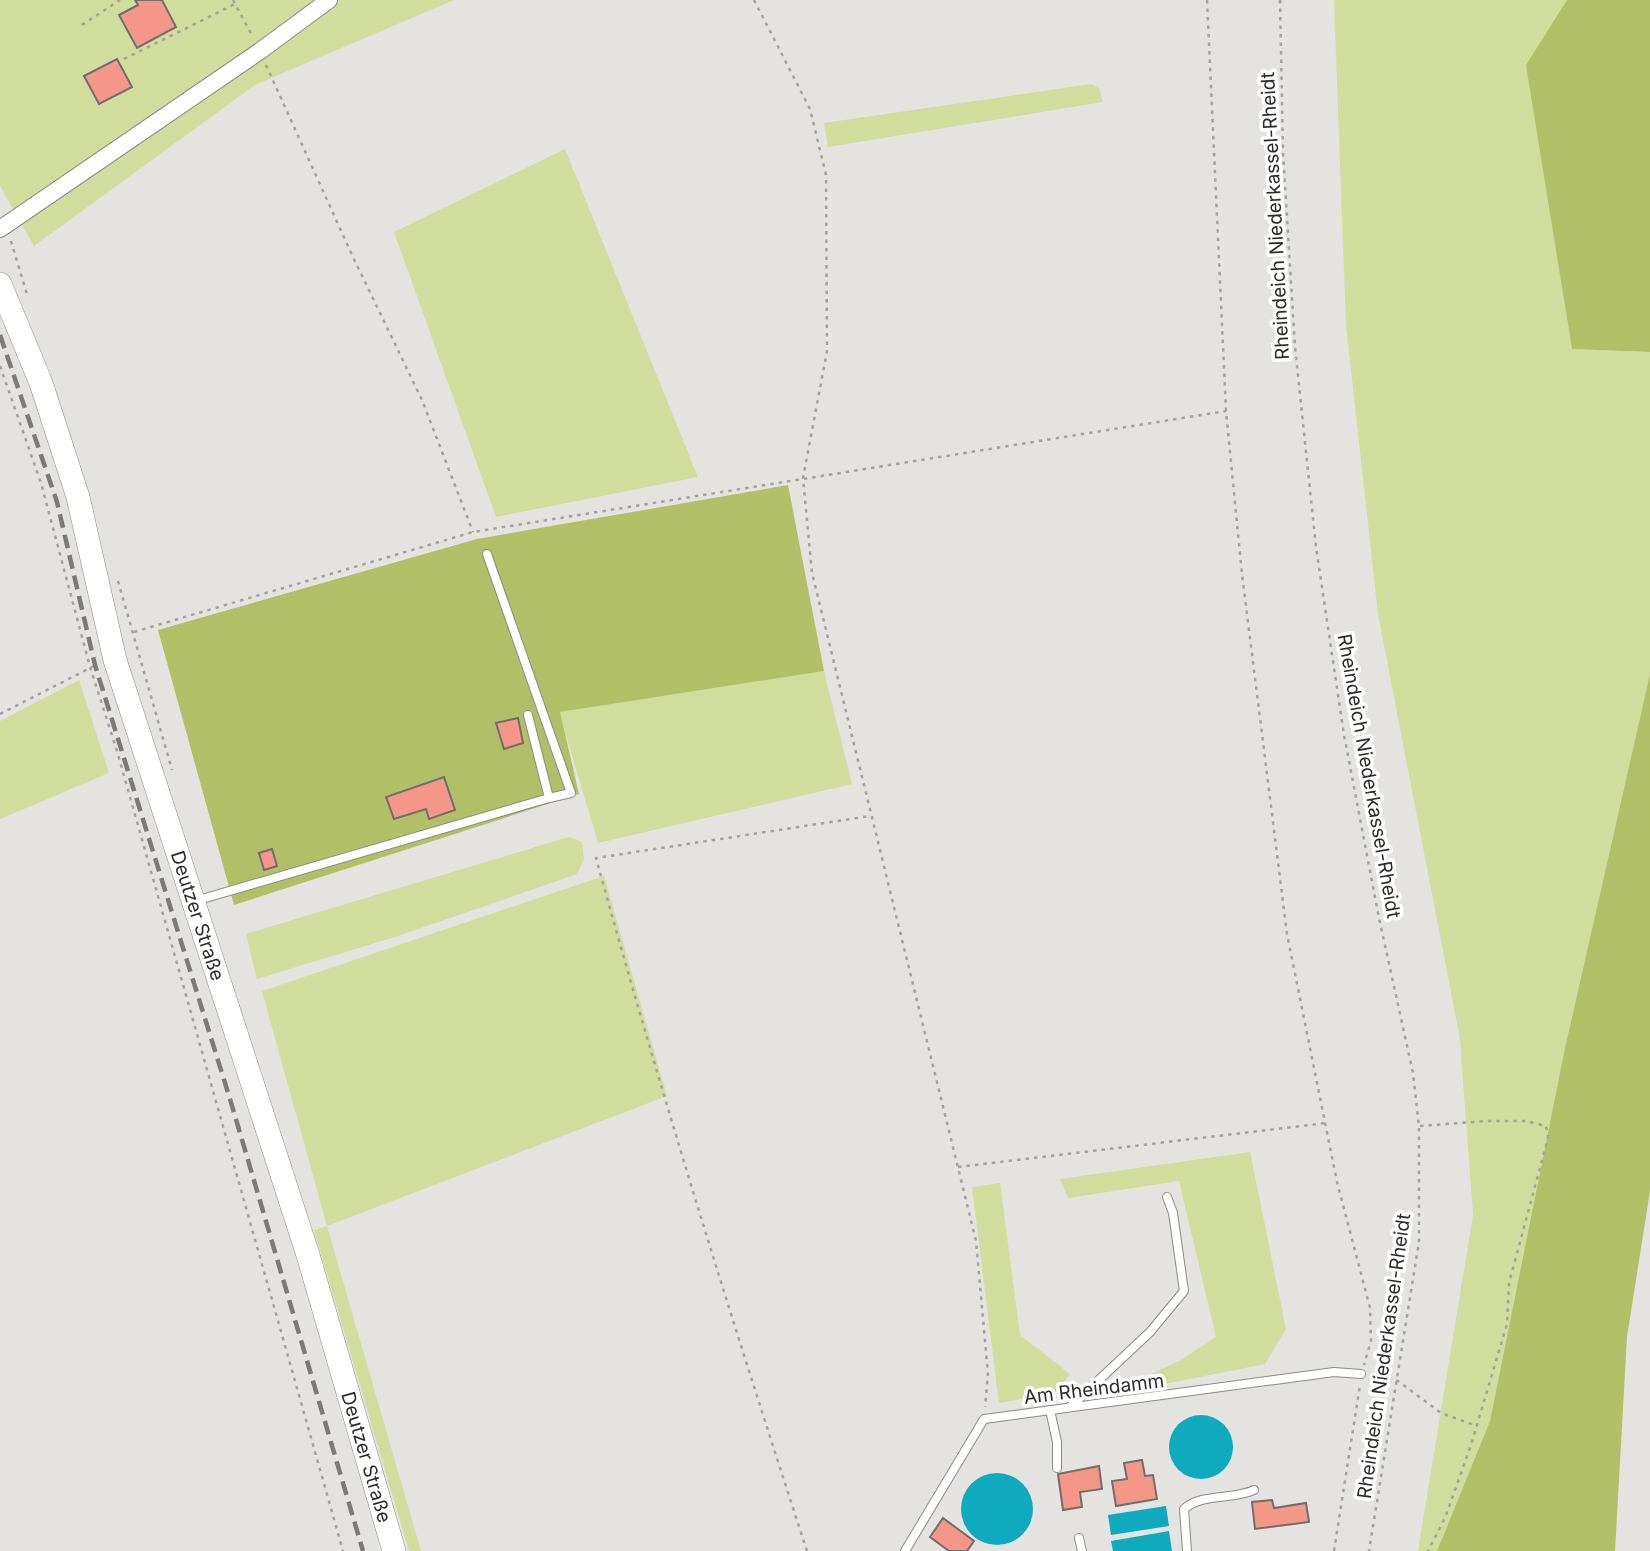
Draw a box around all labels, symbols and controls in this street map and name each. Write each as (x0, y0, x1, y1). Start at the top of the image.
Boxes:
street label: Rheindeich Niederkassel-Rheidt (1256, 72, 1294, 360)
street label: Rheindeich Niederkassel-Rheidt (1333, 632, 1405, 920)
street label: Deutzer Straße (166, 848, 230, 984)
street label: Rheindeich Niederkassel-Rheidt (1353, 1212, 1415, 1500)
street label: Am Rheindamm (1023, 1369, 1165, 1409)
street label: Deutzer Straße (337, 1389, 397, 1525)

